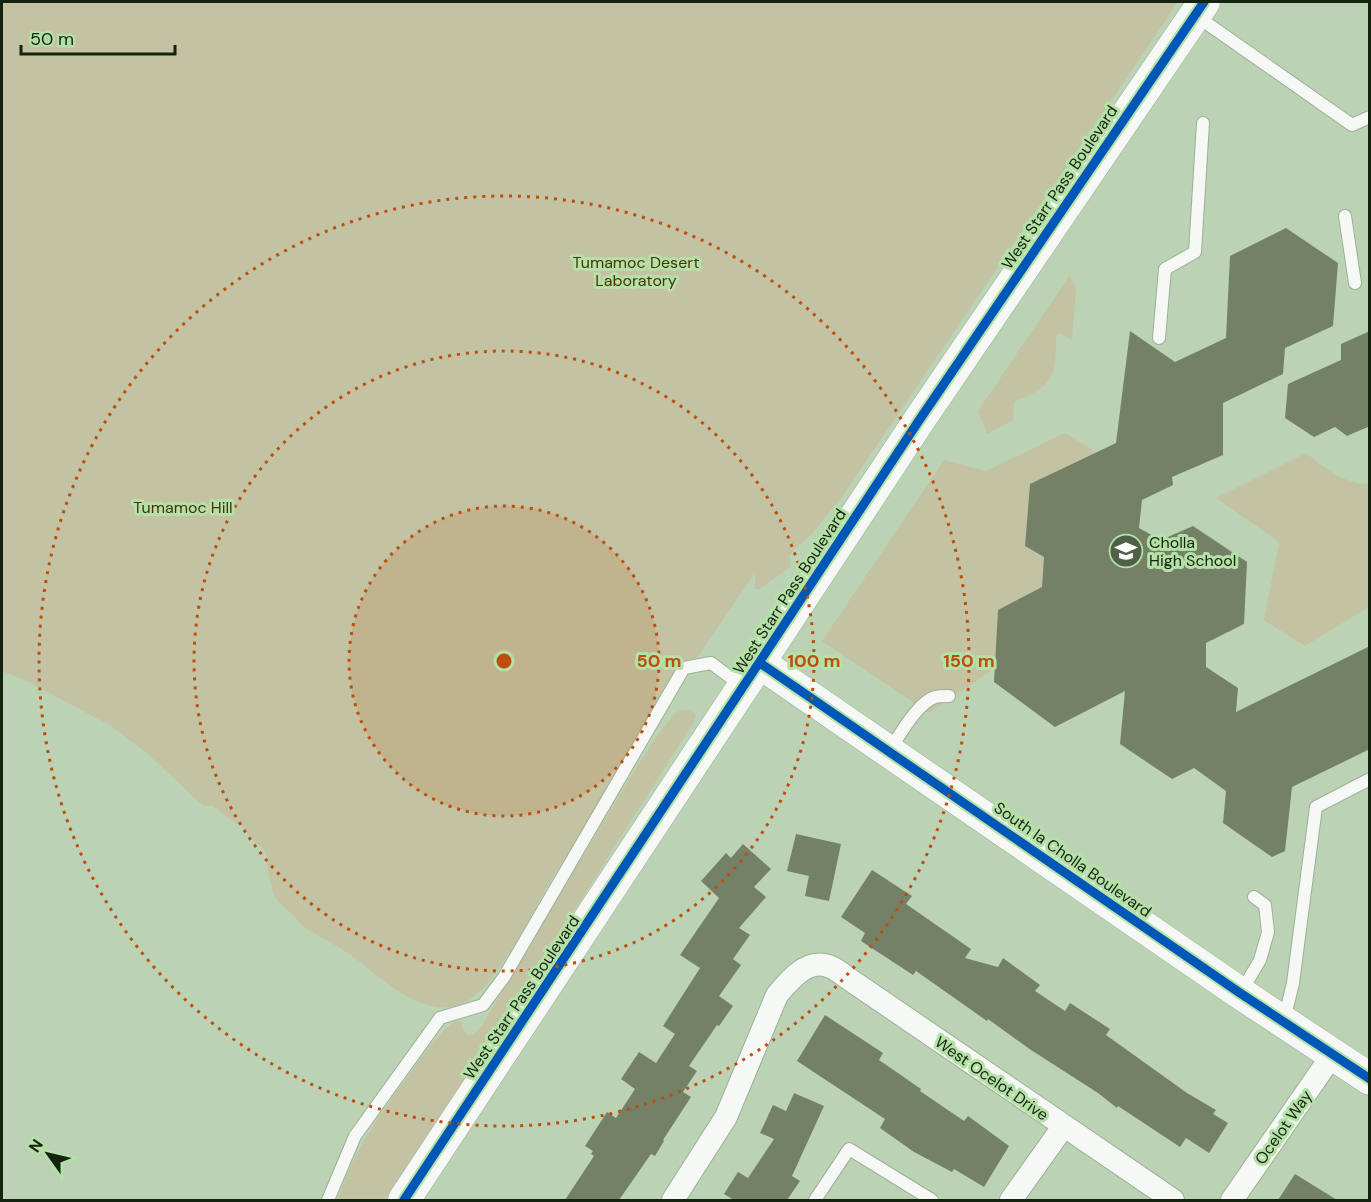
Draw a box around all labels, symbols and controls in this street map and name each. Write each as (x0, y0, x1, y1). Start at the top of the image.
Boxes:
scale bar (21, 18, 176, 56)
text: 50 m (30, 27, 74, 51)
street label: West Starr Pass Boulevard (997, 101, 1122, 273)
park label: Tumamoc Desert Laboratory (573, 252, 699, 291)
park label: Tumamoc Hill (133, 497, 233, 518)
street label: West Starr Pass Boulevard (728, 505, 851, 678)
place label: Cholla High School (1149, 532, 1236, 571)
school or university icon: Cholla High School (1108, 533, 1144, 569)
text: 50 m (636, 649, 682, 673)
text: 100 m (787, 649, 841, 673)
text: 150 m (943, 649, 995, 673)
centre of rings (494, 651, 514, 671)
street label: South la Cholla Boulevard (990, 797, 1156, 922)
street label: West Starr Pass Boulevard (459, 911, 584, 1083)
street label: West Ocelot Drive (931, 1031, 1053, 1125)
street label: Ocelot Way (1250, 1086, 1317, 1169)
north arrow (18, 1124, 78, 1184)
text: N (24, 1135, 48, 1157)

